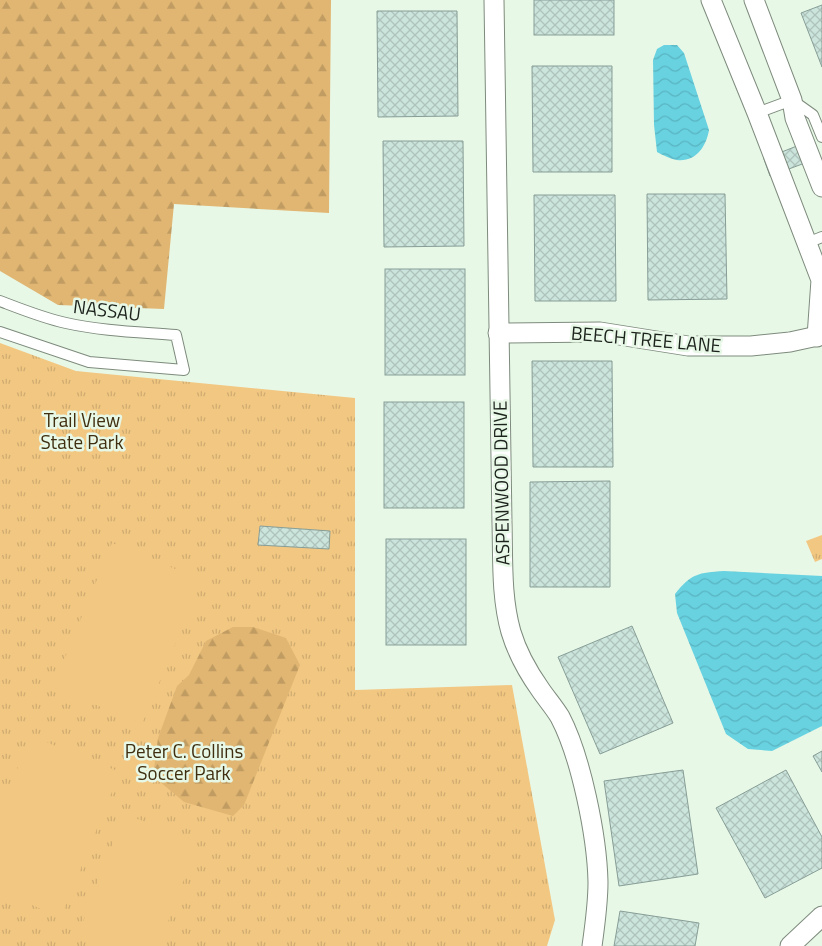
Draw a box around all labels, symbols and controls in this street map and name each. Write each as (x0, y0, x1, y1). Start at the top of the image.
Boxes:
street label: NASSAU (72, 291, 143, 328)
street label: BEECH TREE LANE (570, 317, 722, 360)
street label: ASPENWOOD DRIVE (485, 400, 516, 566)
park label: Trail View State Park (40, 405, 124, 456)
park label: Peter C. Collins Soccer Park (125, 736, 243, 787)

